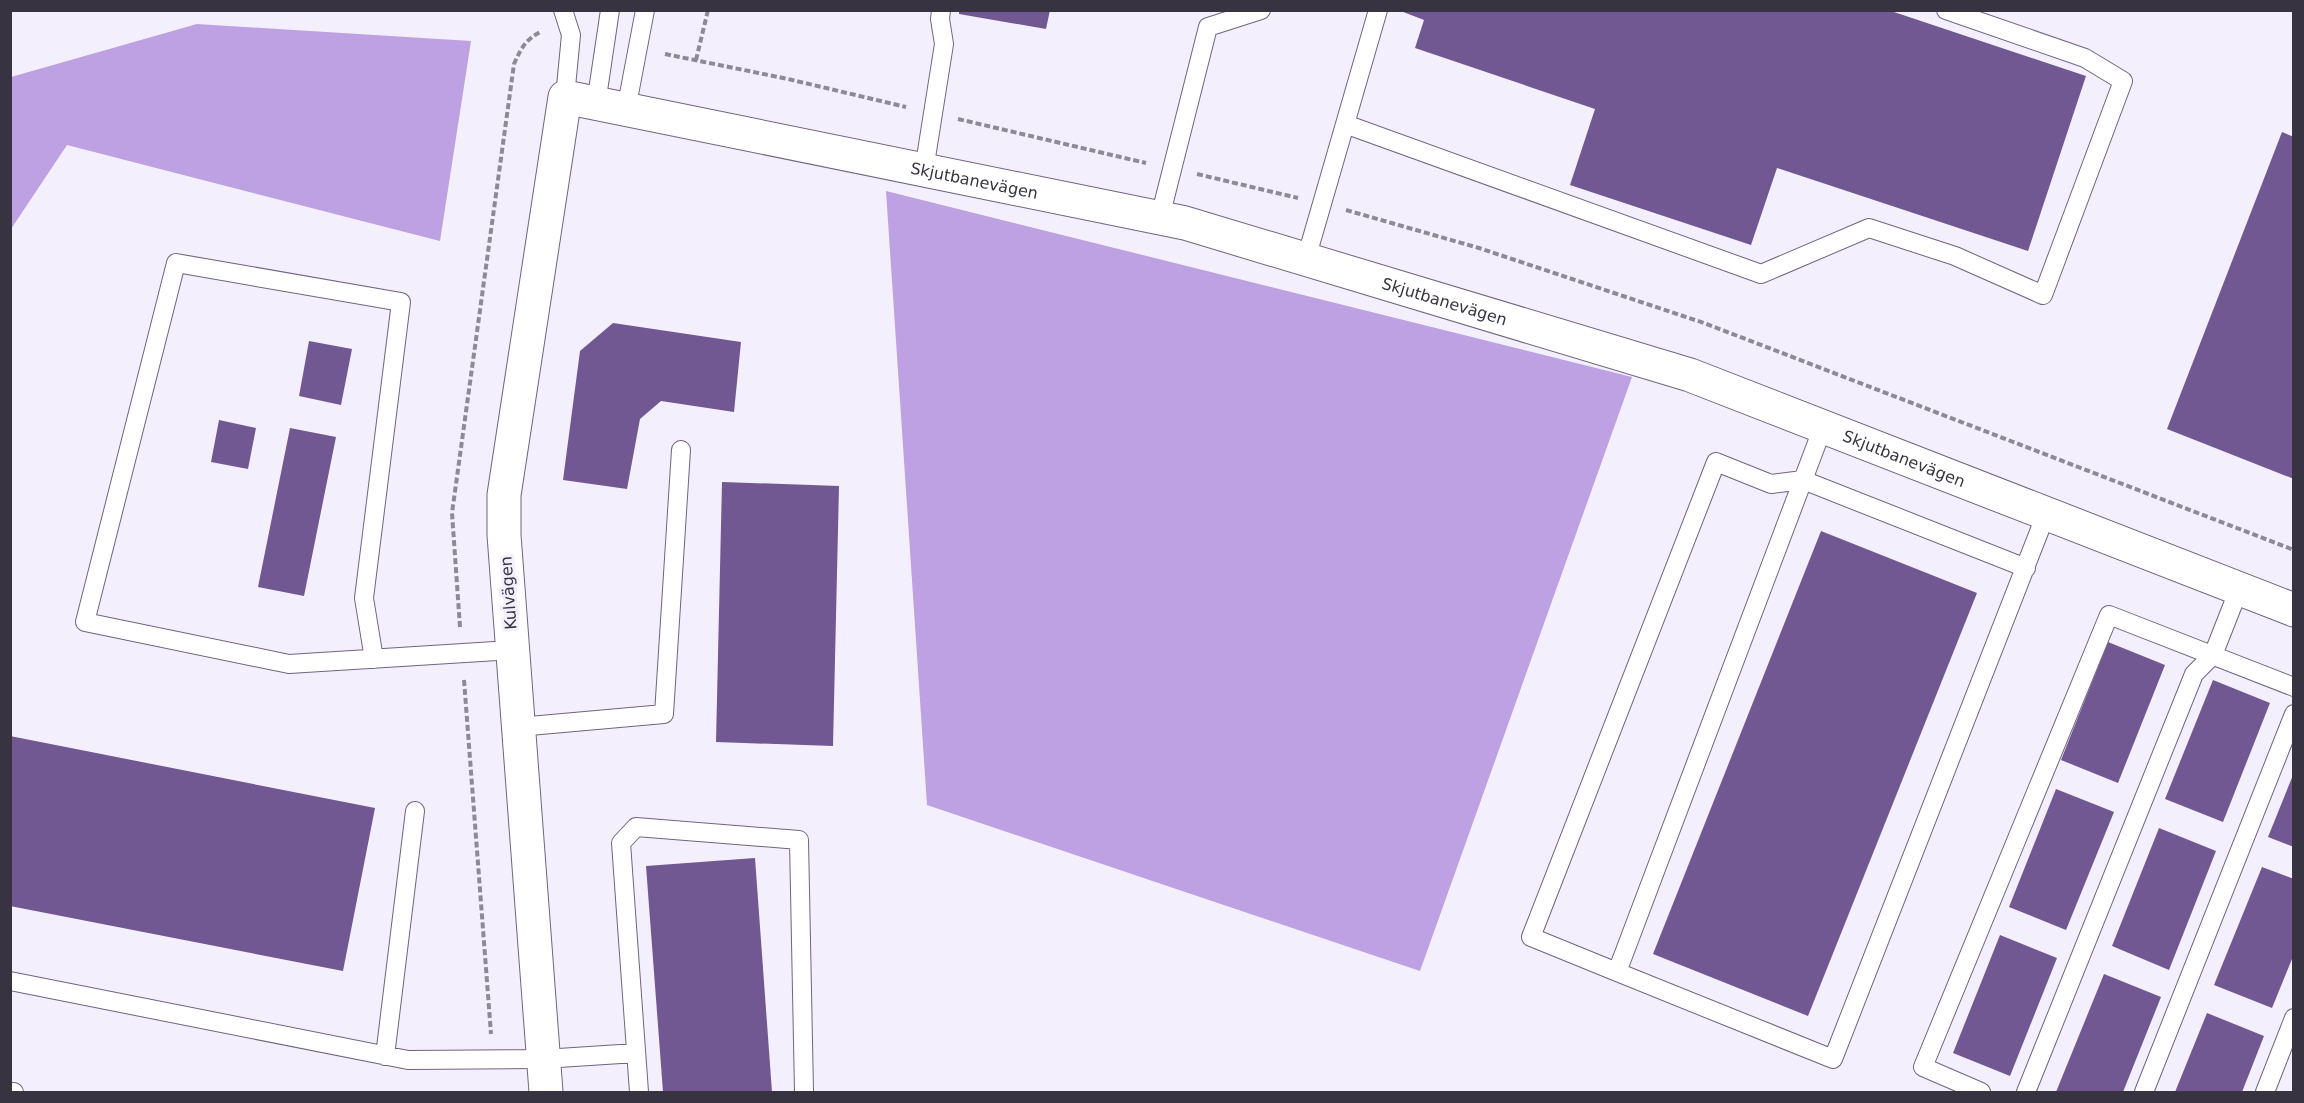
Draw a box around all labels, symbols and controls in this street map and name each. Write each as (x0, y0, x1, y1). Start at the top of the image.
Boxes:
street label: Skjutbanevägen (909, 158, 1040, 203)
street label: Skjutbanevägen (1380, 274, 1509, 329)
street label: Skjutbanevägen (1840, 426, 1968, 491)
street label: Kulvägen (496, 556, 521, 630)

